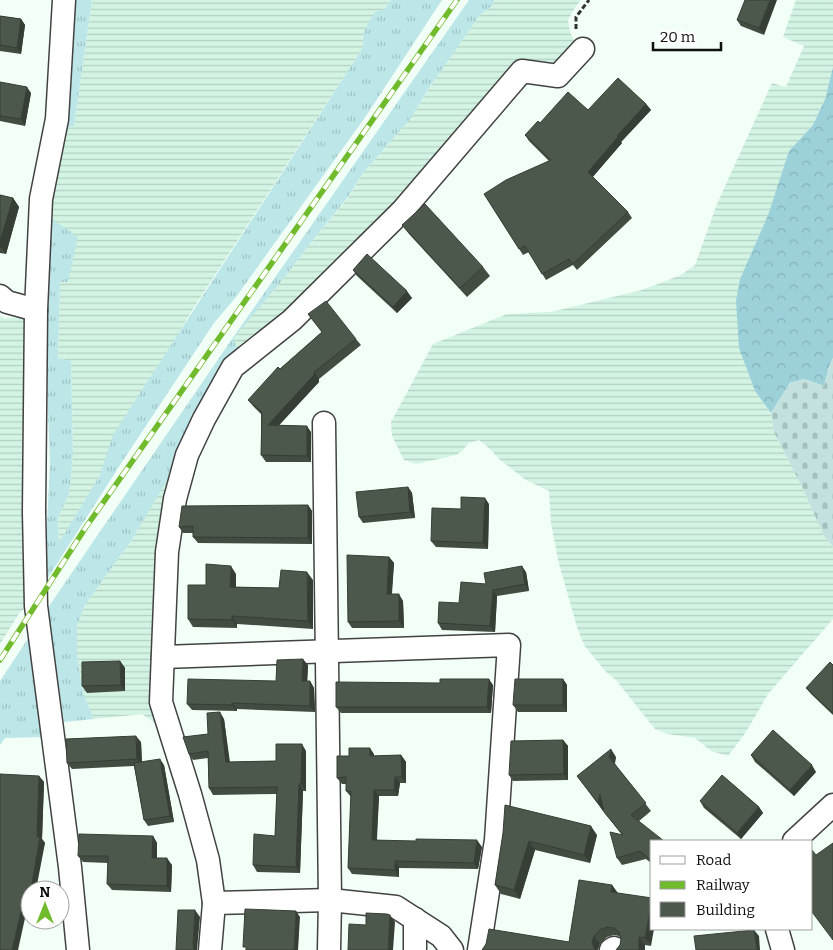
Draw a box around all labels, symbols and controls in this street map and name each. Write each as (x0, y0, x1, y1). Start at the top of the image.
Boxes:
scale bar (653, 20, 720, 52)
text: 20 m (660, 28, 696, 46)
legend (650, 840, 813, 930)
text: Road (696, 851, 731, 869)
text: Railway (696, 876, 750, 894)
north arrow (20, 880, 70, 930)
text: N (40, 884, 51, 901)
text: Building (696, 901, 755, 919)

